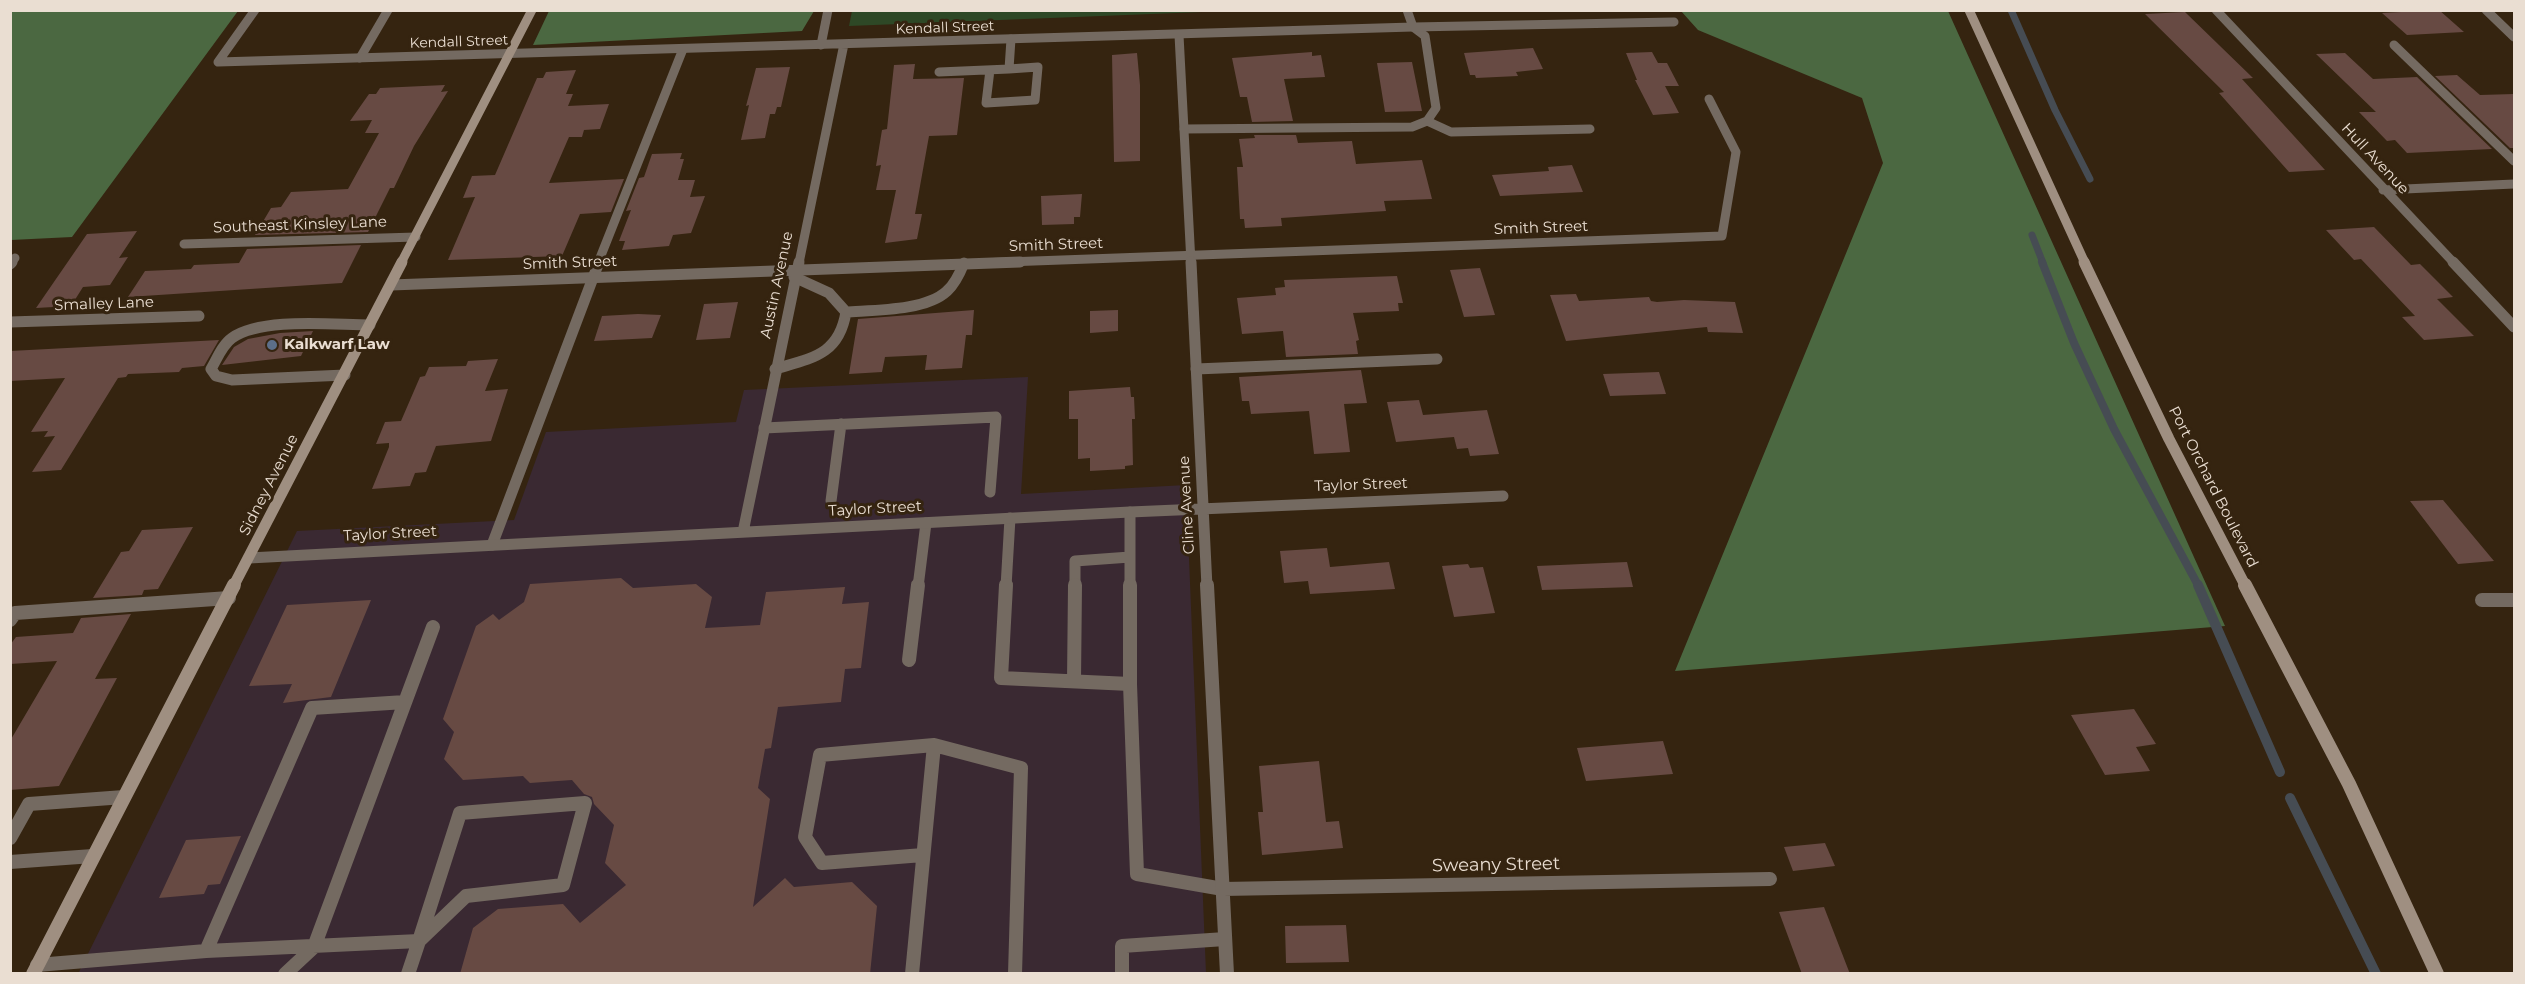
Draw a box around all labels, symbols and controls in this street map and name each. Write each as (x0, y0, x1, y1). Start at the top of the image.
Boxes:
street label: Kendall Street (895, 18, 995, 38)
street label: Kendall Street (409, 32, 509, 52)
street label: Hull Avenue (2337, 120, 2413, 198)
street label: Southeast Kinsley Lane (213, 213, 387, 237)
street label: Smith Street (1493, 217, 1589, 239)
street label: Austin Avenue (757, 230, 797, 340)
street label: Smith Street (1008, 234, 1104, 256)
street label: Smith Street (522, 252, 618, 274)
street label: Smalley Lane (54, 293, 154, 315)
place label: Kalkwarf Law (284, 336, 390, 354)
marker: Kalkwarf Law (265, 338, 279, 352)
street label: Port Orchard Boulevard (2165, 403, 2261, 571)
street label: Sidney Avenue (236, 431, 302, 539)
street label: Cline Avenue (1175, 455, 1199, 555)
street label: Taylor Street (1314, 474, 1408, 496)
street label: Taylor Street (828, 498, 922, 520)
street label: Taylor Street (343, 523, 437, 545)
street label: Sweany Street (1432, 853, 1560, 877)

